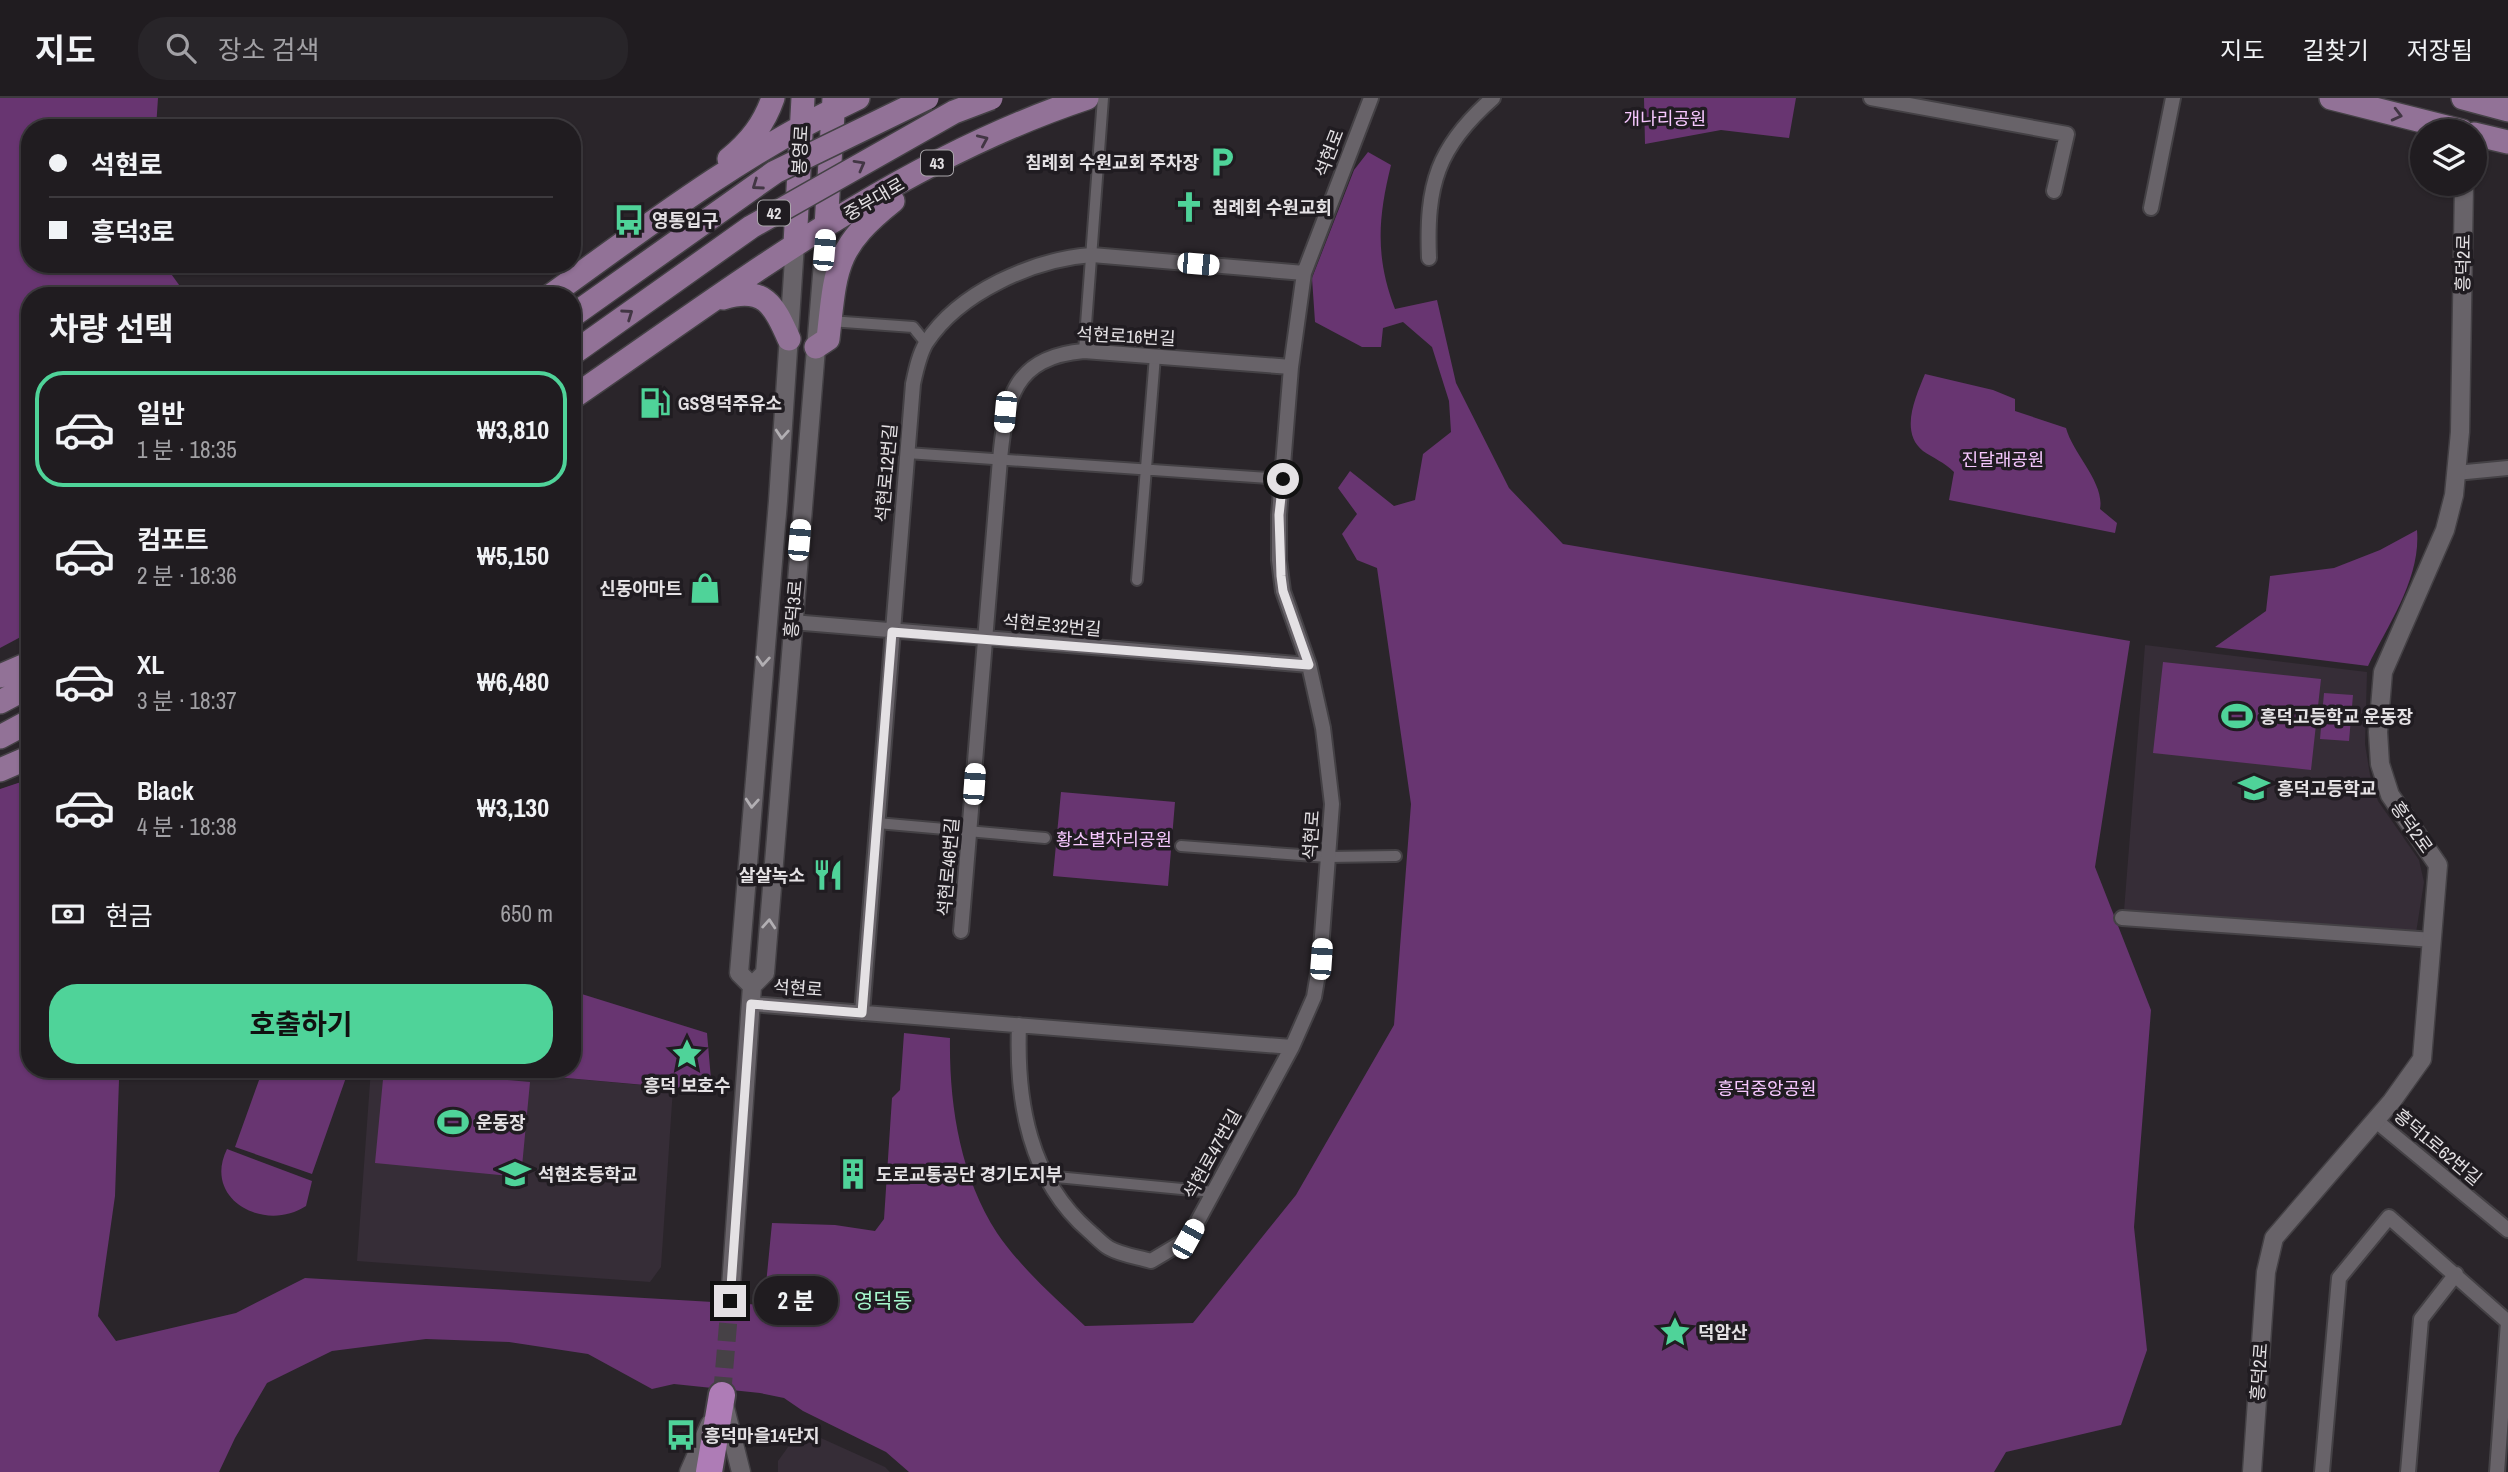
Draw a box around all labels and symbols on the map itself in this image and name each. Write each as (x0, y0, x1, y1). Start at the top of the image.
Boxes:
park label: 개나리공원 (1624, 106, 1706, 131)
one-way arrow (2390, 107, 2402, 121)
street label: 봉영로 (786, 125, 814, 175)
street label: 석현로 (1308, 125, 1350, 181)
one-way arrow (976, 134, 988, 148)
parking icon: 침례회 수원교회 주차장 (1205, 145, 1239, 179)
place label: 침례회 수원교회 주차장 (1025, 150, 1199, 175)
road number: 43 (921, 151, 953, 176)
one-way arrow (853, 160, 865, 173)
street label: 중부대로 (839, 172, 909, 226)
one-way arrow (752, 176, 765, 189)
church icon: 침례회 수원교회 (1172, 190, 1206, 224)
place label: 침례회 수원교회 (1212, 195, 1332, 220)
road number: 42 (758, 200, 790, 225)
bus stop icon: 영통입구 (612, 203, 646, 237)
place label: 영통입구 (652, 208, 718, 233)
car (812, 228, 837, 272)
street label: 흥덕2로 (2450, 234, 2476, 292)
car (1177, 252, 1220, 276)
one-way arrow (620, 310, 633, 322)
street label: 석현로16번길 (1076, 321, 1176, 351)
fuel station icon: GS영덕주유소 (638, 386, 672, 420)
car (993, 390, 1018, 434)
place label: GS영덕주유소 (678, 391, 782, 416)
street label: 석현로12번길 (869, 422, 903, 524)
one-way arrow (775, 429, 790, 440)
park label: 진달래공원 (1962, 447, 2044, 472)
route start (1267, 463, 1299, 495)
car (787, 518, 812, 562)
shop icon: 신동아마트 (688, 571, 722, 605)
place label: 신동아마트 (599, 576, 682, 601)
street label: 흥덕3로 (778, 579, 808, 639)
street label: 석현로32번길 (1001, 608, 1103, 642)
one-way arrow (756, 656, 771, 667)
sports icon: 흥덕고등학교 운동장 (2220, 699, 2254, 733)
place label: 흥덕고등학교 운동장 (2260, 704, 2414, 729)
car (963, 762, 986, 806)
school or university icon: 흥덕고등학교 (2237, 771, 2271, 805)
place label: 흥덕고등학교 (2277, 776, 2376, 801)
street label: 흥덕2로 (2385, 796, 2439, 858)
one-way arrow (745, 798, 760, 809)
street label: 석현로 (1297, 809, 1325, 861)
street label: 석현로46번길 (931, 816, 965, 918)
park label: 황소별자리공원 (1056, 827, 1172, 852)
restaurant icon: 살살녹소 (811, 858, 845, 892)
place label: 살살녹소 (739, 863, 805, 888)
one-way arrow (761, 918, 776, 929)
car (1310, 937, 1333, 981)
street label: 석현로 (772, 974, 824, 1002)
place icon: 흥덕 보호수 (670, 1037, 704, 1071)
place label: 흥덕 보호수 (644, 1073, 730, 1098)
park label: 흥덕중앙공원 (1717, 1076, 1817, 1101)
street label: 흥덕1로62번길 (2389, 1103, 2487, 1191)
sports icon: 운동장 (436, 1105, 470, 1139)
street label: 석현로47번길 (1177, 1105, 1247, 1203)
place label: 운동장 (476, 1110, 526, 1135)
school or university icon: 석현초등학교 (498, 1157, 532, 1191)
building icon: 도로교통공단 경기도지부 (836, 1157, 870, 1191)
place label: 석현초등학교 (538, 1162, 637, 1187)
place label: 도로교통공단 경기도지부 (876, 1162, 1062, 1187)
car (1169, 1216, 1208, 1262)
callout: 2 분 (754, 1276, 838, 1326)
route end (714, 1285, 746, 1317)
district label: 영덕동 (854, 1286, 912, 1315)
place icon: 덕암산 (1658, 1315, 1692, 1349)
place label: 덕암산 (1698, 1320, 1748, 1345)
street label: 흥덕2로 (2245, 1342, 2273, 1402)
bus stop icon: 흥덕마을14단지 (664, 1418, 698, 1452)
place label: 흥덕마을14단지 (704, 1423, 820, 1448)

